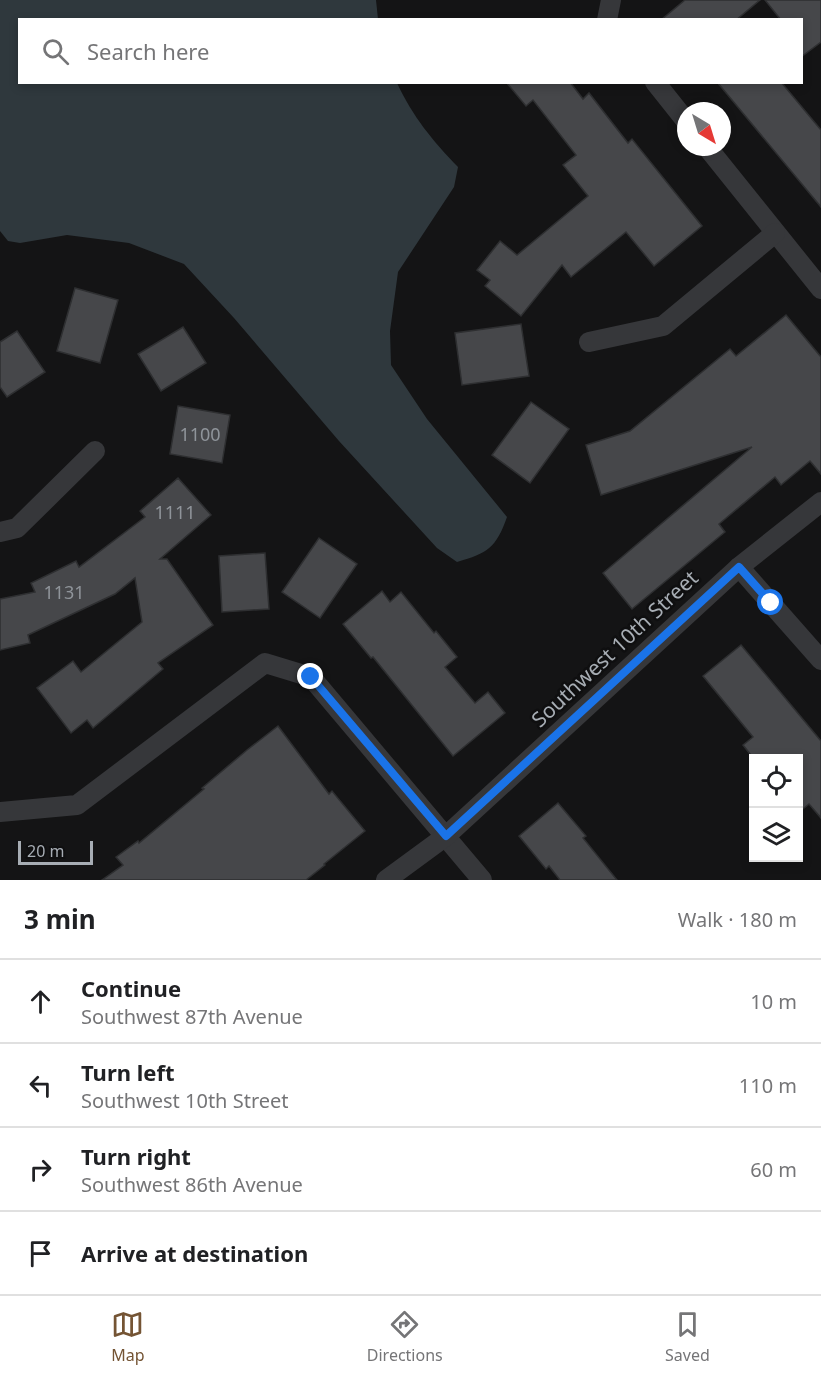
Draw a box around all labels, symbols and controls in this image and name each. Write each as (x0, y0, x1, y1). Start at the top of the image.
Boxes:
search box (18, 18, 803, 84)
icon: search (39, 35, 72, 68)
text: Search here (87, 36, 209, 66)
north arrow (677, 102, 731, 156)
house number: 1100 (179, 422, 221, 446)
house number: 1111 (154, 500, 196, 524)
street label: Southwest 10th Street (525, 563, 704, 733)
house number: 1131 (43, 580, 85, 604)
route start (757, 589, 783, 615)
route end (297, 663, 323, 689)
map controls (749, 754, 803, 862)
button: locate (749, 754, 803, 808)
button: layers (749, 808, 803, 862)
scale bar (18, 838, 93, 866)
text: 20 m (27, 840, 64, 862)
text: 3 min (24, 901, 96, 937)
text: Walk · 180 m (678, 906, 797, 933)
text: Continue (81, 973, 181, 1003)
icon: ahead (24, 985, 57, 1018)
text: 10 m (750, 988, 797, 1015)
text: Southwest 87th Avenue (81, 1003, 303, 1030)
text: Turn left (81, 1057, 175, 1087)
icon: left (24, 1069, 57, 1102)
text: 110 m (739, 1072, 797, 1099)
text: Southwest 10th Street (81, 1087, 289, 1114)
text: Turn right (81, 1141, 191, 1171)
icon: right (24, 1153, 57, 1186)
text: 60 m (750, 1156, 797, 1183)
text: Southwest 86th Avenue (81, 1171, 303, 1198)
icon: arrive (24, 1237, 57, 1270)
text: Arrive at destination (81, 1238, 308, 1268)
tab: Map (111, 1308, 144, 1366)
tab: Directions (367, 1308, 443, 1366)
tab: Saved (665, 1308, 710, 1366)

